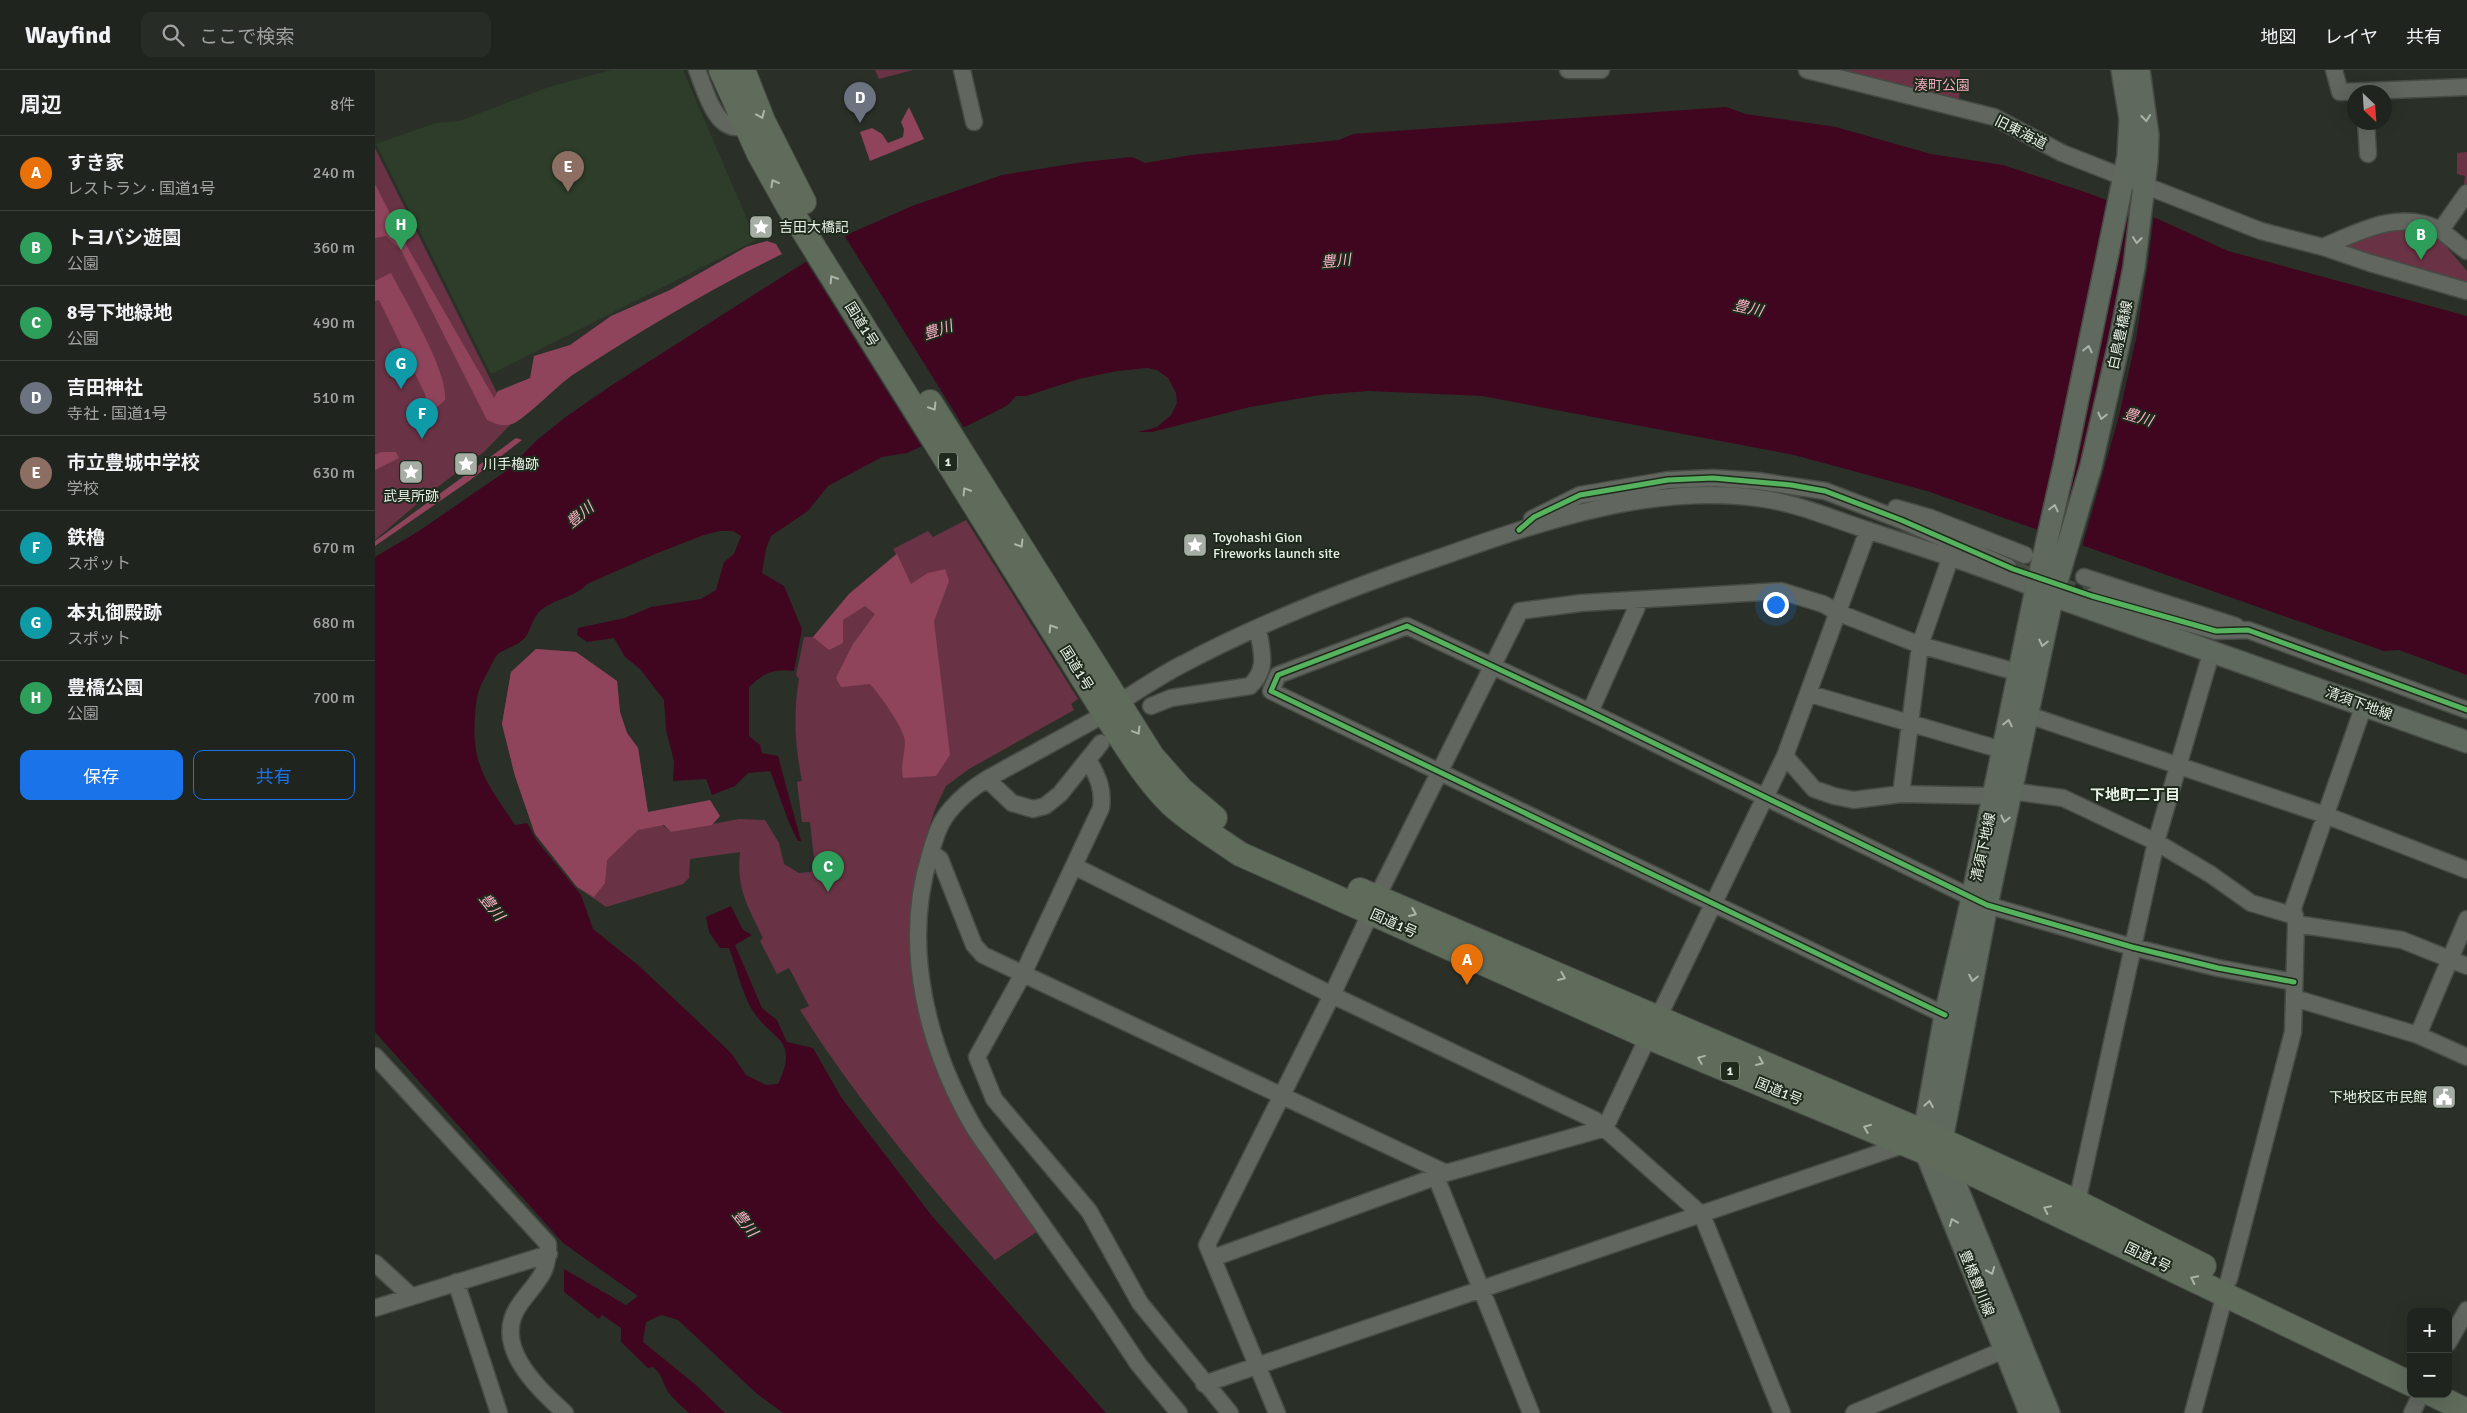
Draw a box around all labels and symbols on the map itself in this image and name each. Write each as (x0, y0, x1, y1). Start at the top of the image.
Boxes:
park label: 湊町公園 (1914, 77, 1970, 94)
pin: D (844, 82, 876, 123)
north arrow (2347, 85, 2392, 130)
one-way arrow (755, 110, 766, 119)
street label: 旧東海道 (1992, 112, 2050, 153)
one-way arrow (2140, 114, 2151, 122)
pin: E (552, 151, 584, 192)
one-way arrow (771, 179, 781, 188)
pin: H (385, 209, 417, 250)
place icon: 吉田大橋記 (748, 214, 774, 240)
place label: 吉田大橋記 (779, 219, 849, 236)
pin: B (2405, 219, 2437, 260)
one-way arrow (2132, 236, 2143, 244)
water label: 豊川 (1320, 250, 1354, 272)
one-way arrow (830, 275, 840, 284)
water label: 豊川 (1731, 296, 1767, 321)
street label: 国道1号 (841, 299, 882, 350)
street label: 白鳥豊橋線 (2105, 299, 2136, 371)
water label: 豊川 (921, 316, 957, 343)
one-way arrow (2082, 345, 2093, 354)
pin: G (385, 348, 417, 389)
pin: F (406, 398, 438, 439)
one-way arrow (926, 401, 936, 410)
water label: 豊川 (2121, 404, 2157, 431)
one-way arrow (2097, 412, 2108, 421)
place icon: 川手櫓跡 (453, 451, 479, 477)
road number: 1 (939, 452, 957, 472)
place label: 川手櫓跡 (483, 456, 539, 473)
place icon: 武具所跡 (398, 459, 424, 485)
one-way arrow (963, 487, 972, 496)
place label: 武具所跡 (383, 488, 439, 505)
water label: 豊川 (563, 497, 599, 532)
one-way arrow (2048, 504, 2059, 513)
place label: Toyohashi Gion Fireworks launch site (1213, 529, 1340, 562)
place icon: Toyohashi Gion Fireworks launch site (1182, 532, 1208, 558)
one-way arrow (1013, 538, 1023, 547)
your location (1763, 592, 1789, 618)
one-way arrow (1049, 625, 1059, 634)
one-way arrow (2038, 638, 2049, 647)
street label: 国道1号 (1056, 643, 1097, 694)
street label: 清須下地線 (2323, 684, 2395, 723)
one-way arrow (2003, 718, 2013, 727)
one-way arrow (1131, 726, 1141, 735)
district label: 下地町二丁目 (2090, 786, 2180, 804)
street label: 清須下地線 (1968, 811, 1999, 883)
one-way arrow (2001, 814, 2011, 823)
pin: C (812, 851, 844, 892)
water label: 豊川 (476, 890, 510, 926)
street label: 国道1号 (1368, 906, 1420, 941)
one-way arrow (1408, 906, 1417, 917)
pin: A (1451, 944, 1483, 985)
one-way arrow (1557, 971, 1566, 981)
one-way arrow (1968, 973, 1979, 982)
one-way arrow (1697, 1055, 1706, 1065)
one-way arrow (1755, 1055, 1764, 1066)
road number: 1 (1721, 1061, 1739, 1080)
street label: 国道1号 (1753, 1074, 1805, 1109)
public building icon: 下地校区市民館 (2431, 1084, 2457, 1110)
place label: 下地校区市民館 (2329, 1089, 2427, 1106)
one-way arrow (1923, 1100, 1933, 1109)
one-way arrow (1863, 1123, 1872, 1134)
one-way arrow (2043, 1205, 2052, 1215)
water label: 豊川 (729, 1206, 763, 1242)
one-way arrow (1949, 1218, 1959, 1227)
street label: 国道1号 (2122, 1239, 2174, 1276)
street label: 豊橋豊川線 (1956, 1248, 1998, 1319)
one-way arrow (1985, 1266, 1995, 1274)
one-way arrow (2190, 1275, 2199, 1285)

